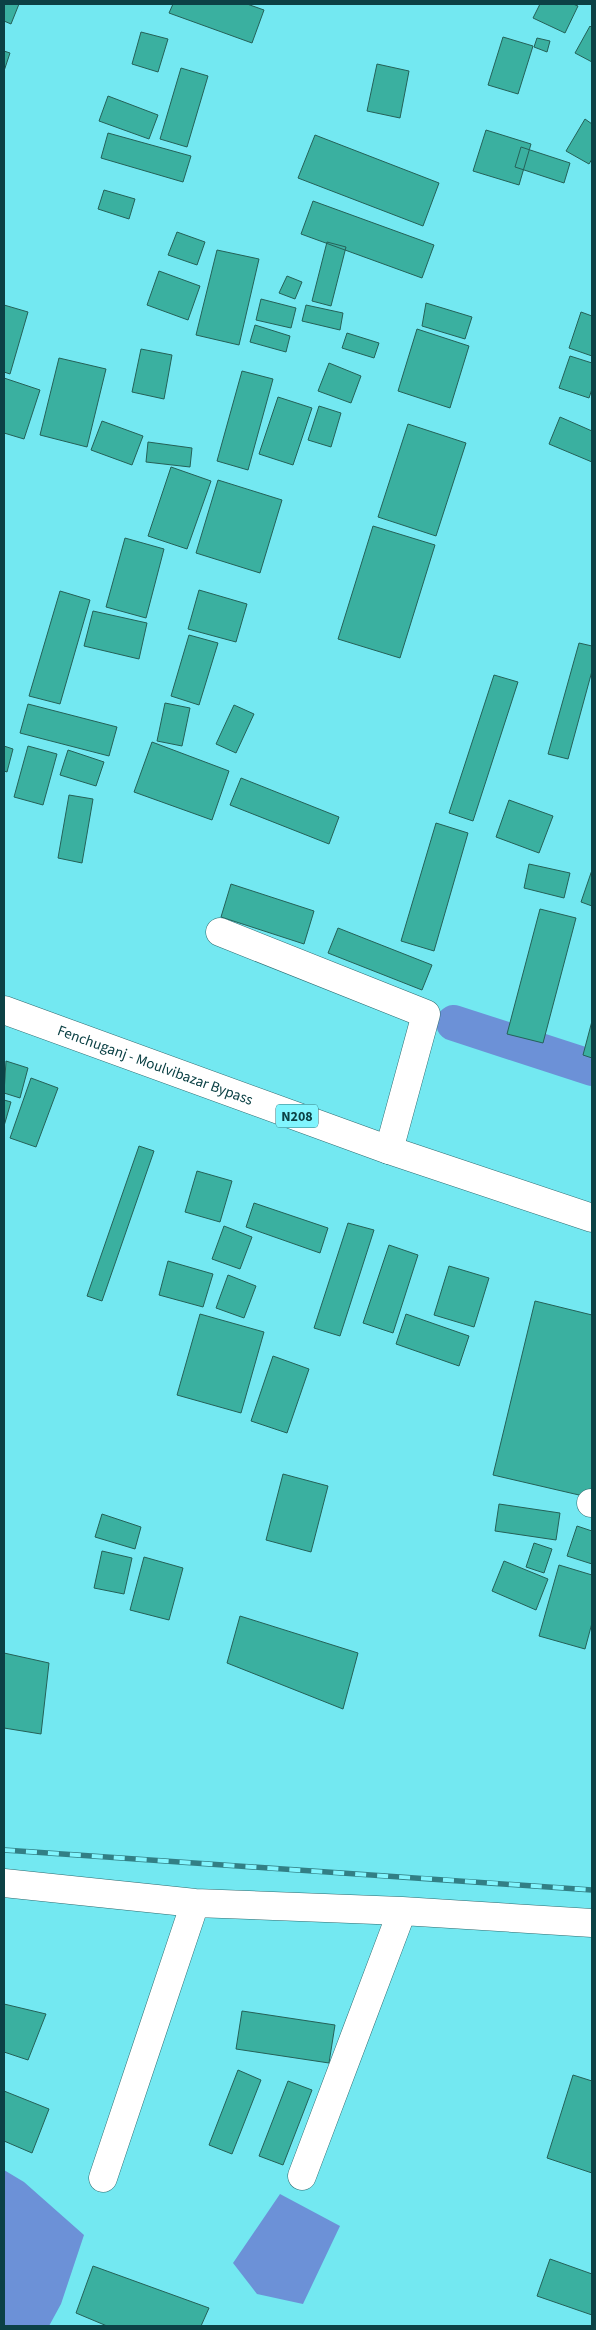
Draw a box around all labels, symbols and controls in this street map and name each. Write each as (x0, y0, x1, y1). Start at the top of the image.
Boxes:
street label: Fenchuganj - Moulvibazar Bypass (54, 1020, 256, 1111)
road number: N208 (276, 1104, 318, 1128)

